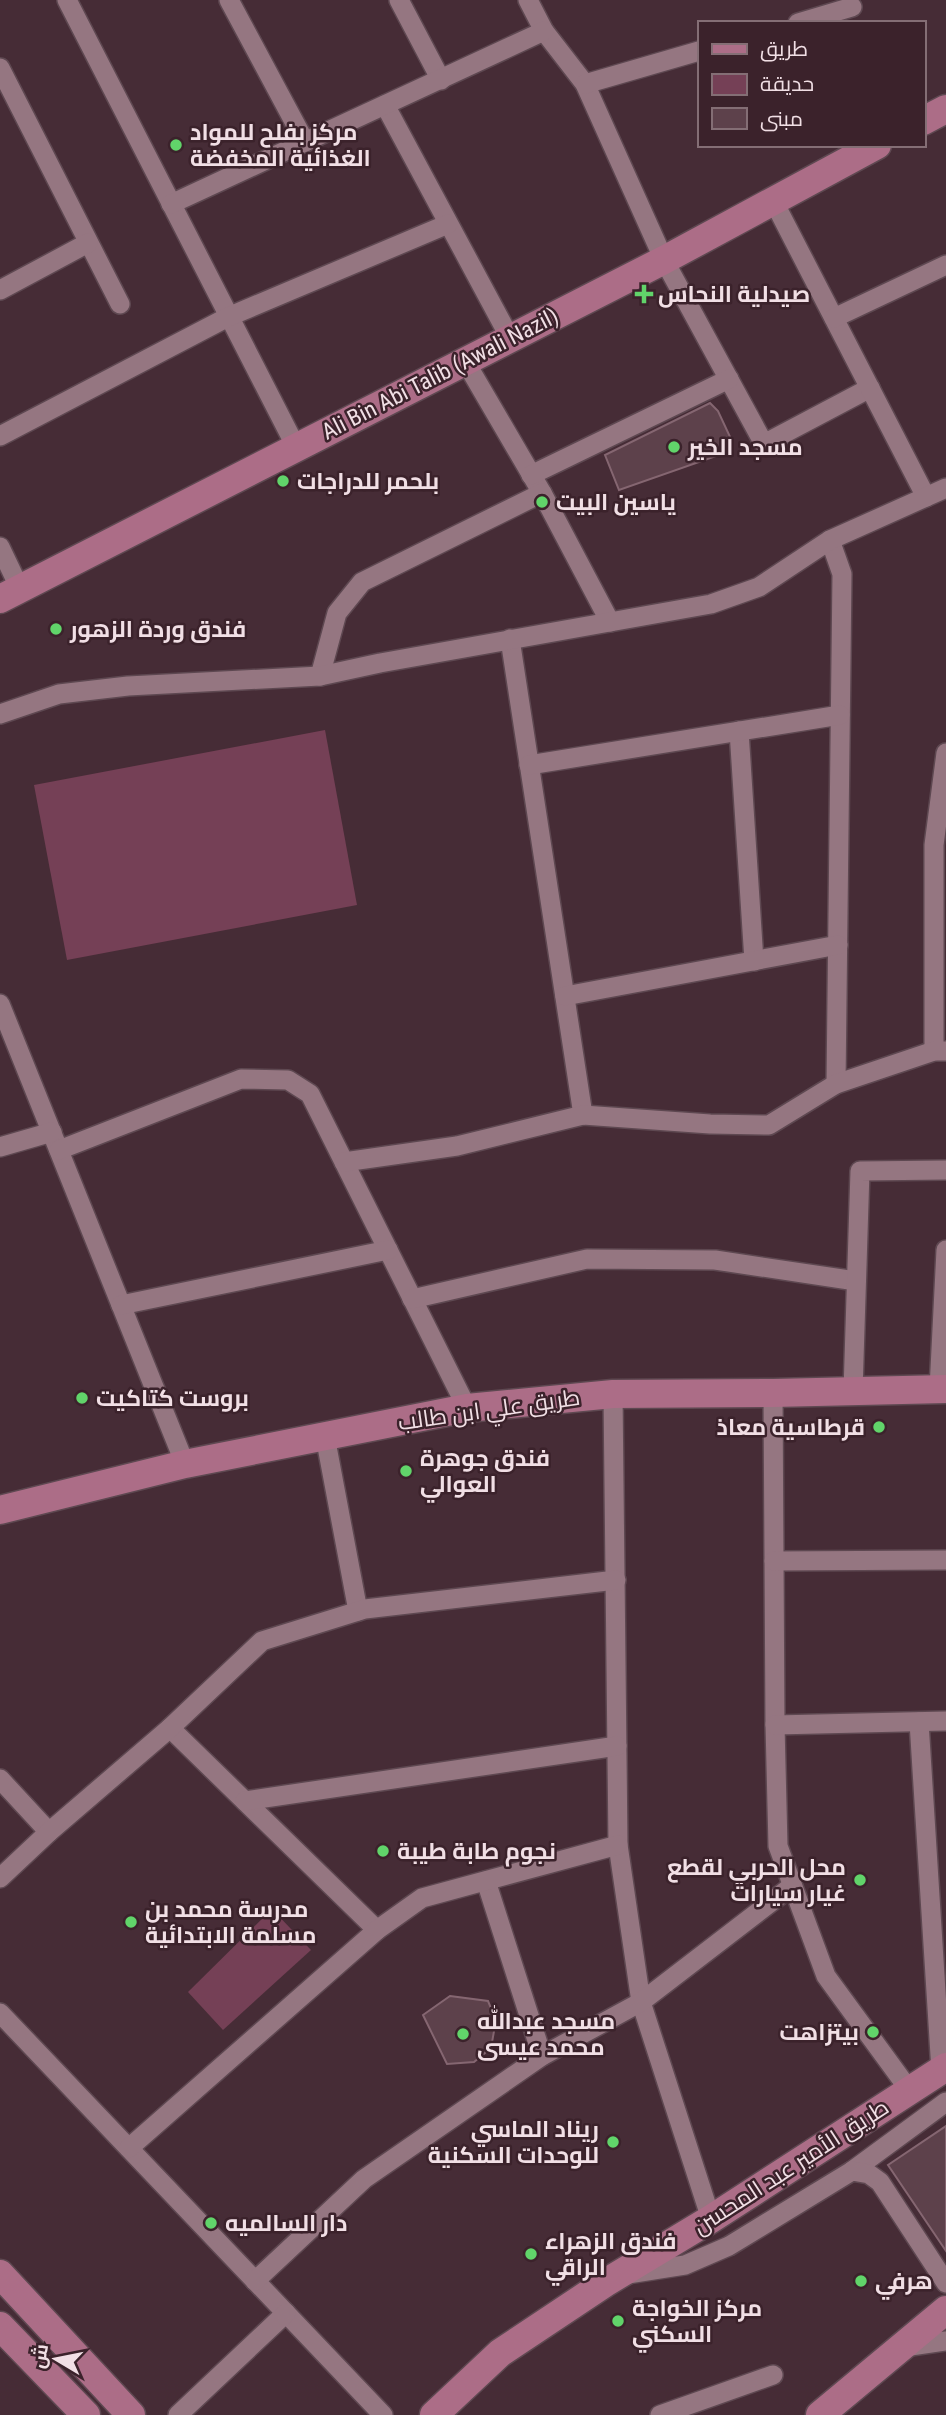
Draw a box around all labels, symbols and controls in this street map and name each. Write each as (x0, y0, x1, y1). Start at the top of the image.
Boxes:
legend (698, 21, 925, 147)
text: طريق (760, 37, 808, 62)
text: حديقة (760, 72, 814, 96)
text: مبنى (760, 107, 803, 132)
place label: مركز بفلح للمواد الغذائية المخفضة (190, 119, 371, 172)
marker: مركز بفلح للمواد الغذائية المخفضة (168, 137, 184, 153)
place label: صيدلية النحاس (658, 281, 810, 308)
marker: صيدلية النحاس (636, 286, 652, 302)
street label: Ali Bin Abi Talib (Awali Nazil) (317, 302, 563, 446)
place label: مسجد الخير (687, 434, 803, 461)
marker: مسجد الخير (666, 439, 682, 455)
place label: بلحمر للدراجات (297, 468, 439, 495)
marker: بلحمر للدراجات (275, 473, 291, 489)
place label: ياسين البيت (556, 489, 676, 516)
marker: ياسين البيت (534, 494, 550, 510)
place label: فندق وردة الزهور (69, 616, 246, 643)
marker: فندق وردة الزهور (48, 621, 64, 637)
street label: طريق علي ابن طالب (396, 1384, 582, 1440)
place label: بروست كتاكيت (96, 1385, 249, 1412)
marker: بروست كتاكيت (74, 1390, 90, 1406)
place label: قرطاسية معاذ (717, 1414, 865, 1441)
marker: قرطاسية معاذ (871, 1419, 887, 1435)
place label: فندق جوهرة العوالي (420, 1445, 550, 1503)
marker: فندق جوهرة العوالي (398, 1463, 414, 1479)
place label: نجوم طابة طيبة (397, 1838, 556, 1867)
marker: نجوم طابة طيبة (375, 1843, 391, 1859)
place label: محل الحربي لقطع غيار سيارات (667, 1854, 846, 1907)
marker: محل الحربي لقطع غيار سيارات (852, 1872, 868, 1888)
place label: مدرسة محمد بن مسلمة الابتدائية (145, 1896, 316, 1949)
marker: مدرسة محمد بن مسلمة الابتدائية (123, 1914, 139, 1930)
place label: مسجد عبدالله محمد عيسى (477, 2005, 615, 2061)
place label: بيتزاهت (780, 2019, 859, 2046)
marker: بيتزاهت (865, 2024, 881, 2040)
marker: مسجد عبدالله محمد عيسى (455, 2026, 471, 2042)
street label: طريق الأمير عبد المحسن (688, 2094, 894, 2240)
place label: ريناد الماسي للوحدات السكنية (428, 2116, 599, 2169)
marker: ريناد الماسي للوحدات السكنية (605, 2134, 621, 2150)
place label: دار السالميه (225, 2210, 347, 2237)
marker: دار السالميه (203, 2215, 219, 2231)
place label: فندق الزهراء الراقي (545, 2228, 676, 2286)
marker: فندق الزهراء الراقي (523, 2246, 539, 2262)
place label: هرفي (875, 2268, 933, 2300)
marker: هرفي (853, 2273, 869, 2289)
place label: مركز الخواجة السكني (632, 2295, 762, 2353)
marker: مركز الخواجة السكني (610, 2313, 626, 2329)
north arrow (21, 2324, 91, 2394)
text: ش (26, 2342, 53, 2370)

